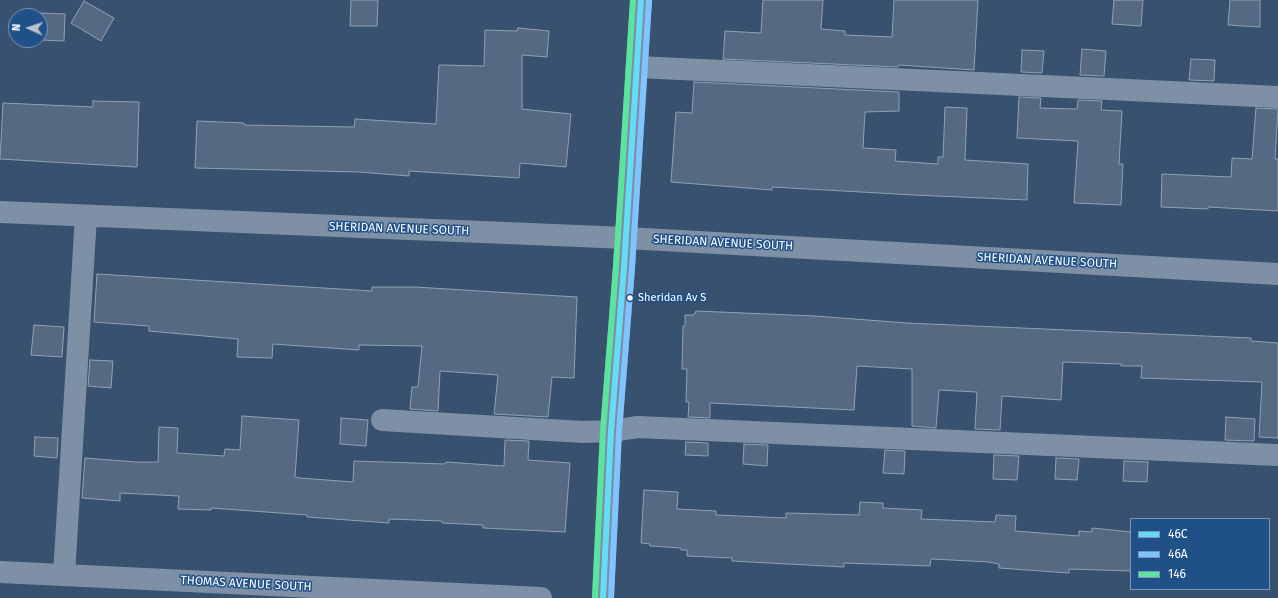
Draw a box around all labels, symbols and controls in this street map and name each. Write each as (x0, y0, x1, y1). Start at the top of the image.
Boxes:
north arrow (8, 8, 48, 48)
text: N (10, 23, 23, 31)
street label: SHERIDAN AVENUE SOUTH (329, 219, 469, 239)
street label: SHERIDAN AVENUE SOUTH (652, 232, 794, 254)
street label: SHERIDAN AVENUE SOUTH (976, 250, 1118, 272)
place label: Sheridan Av S (638, 291, 706, 305)
marker: Sheridan Av S (625, 293, 635, 303)
legend (1130, 518, 1270, 590)
text: 46C (1168, 527, 1188, 541)
text: 46A (1168, 547, 1188, 561)
text: 146 (1168, 567, 1186, 581)
street label: THOMAS AVENUE SOUTH (180, 573, 312, 595)

